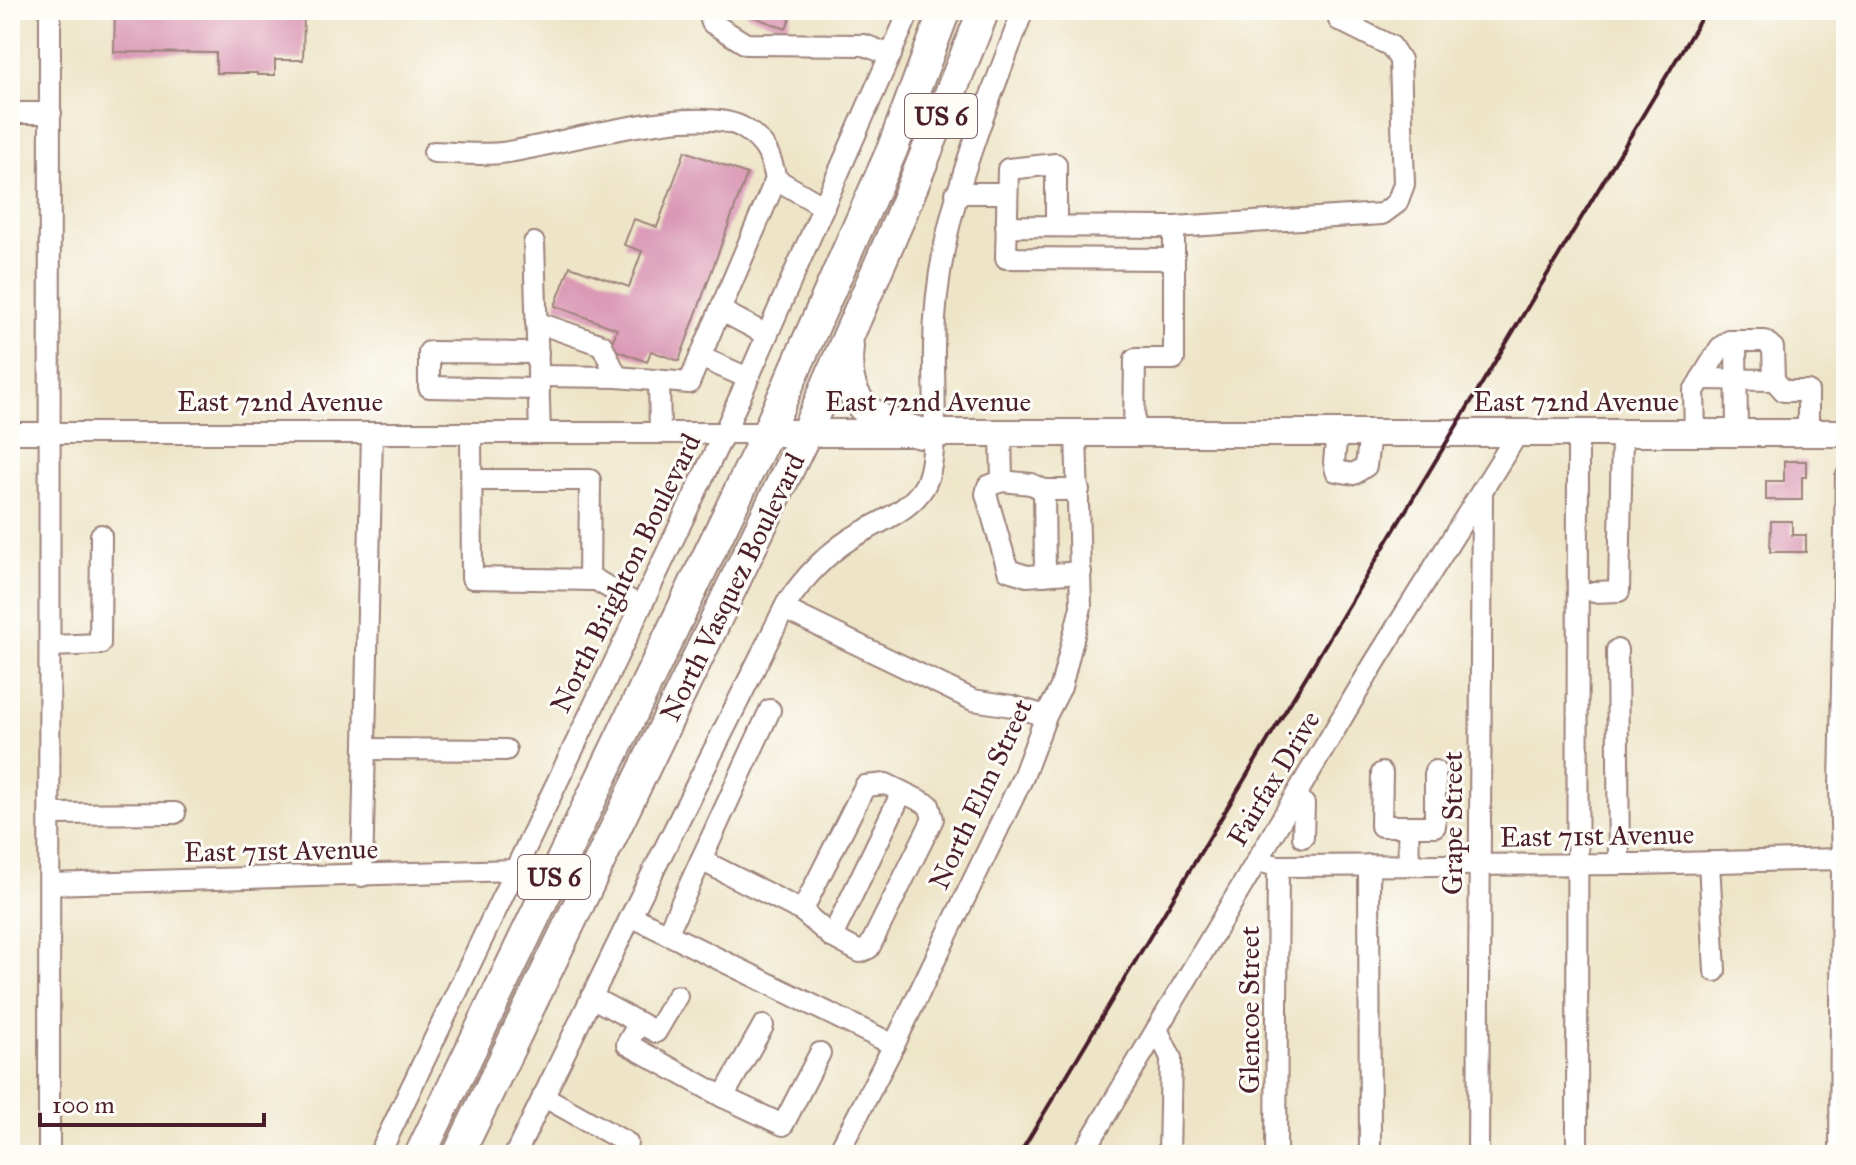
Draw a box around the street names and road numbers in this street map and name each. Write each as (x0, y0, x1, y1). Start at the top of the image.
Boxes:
road number: US 6 (905, 94, 977, 138)
street label: East 72nd Avenue (177, 384, 383, 419)
street label: East 72nd Avenue (825, 384, 1031, 419)
street label: East 72nd Avenue (1473, 384, 1679, 419)
street label: North Brighton Boulevard (543, 428, 708, 719)
street label: North Vasquez Boulevard (652, 447, 813, 727)
street label: North Elm Street (921, 693, 1040, 895)
street label: Fairfax Drive (1219, 704, 1328, 852)
street label: Grape Street (1435, 751, 1470, 895)
street label: East 71st Avenue (1500, 816, 1694, 855)
street label: East 71st Avenue (184, 831, 378, 870)
road number: US 6 (518, 855, 590, 899)
street label: Glencoe Street (1232, 926, 1267, 1094)

